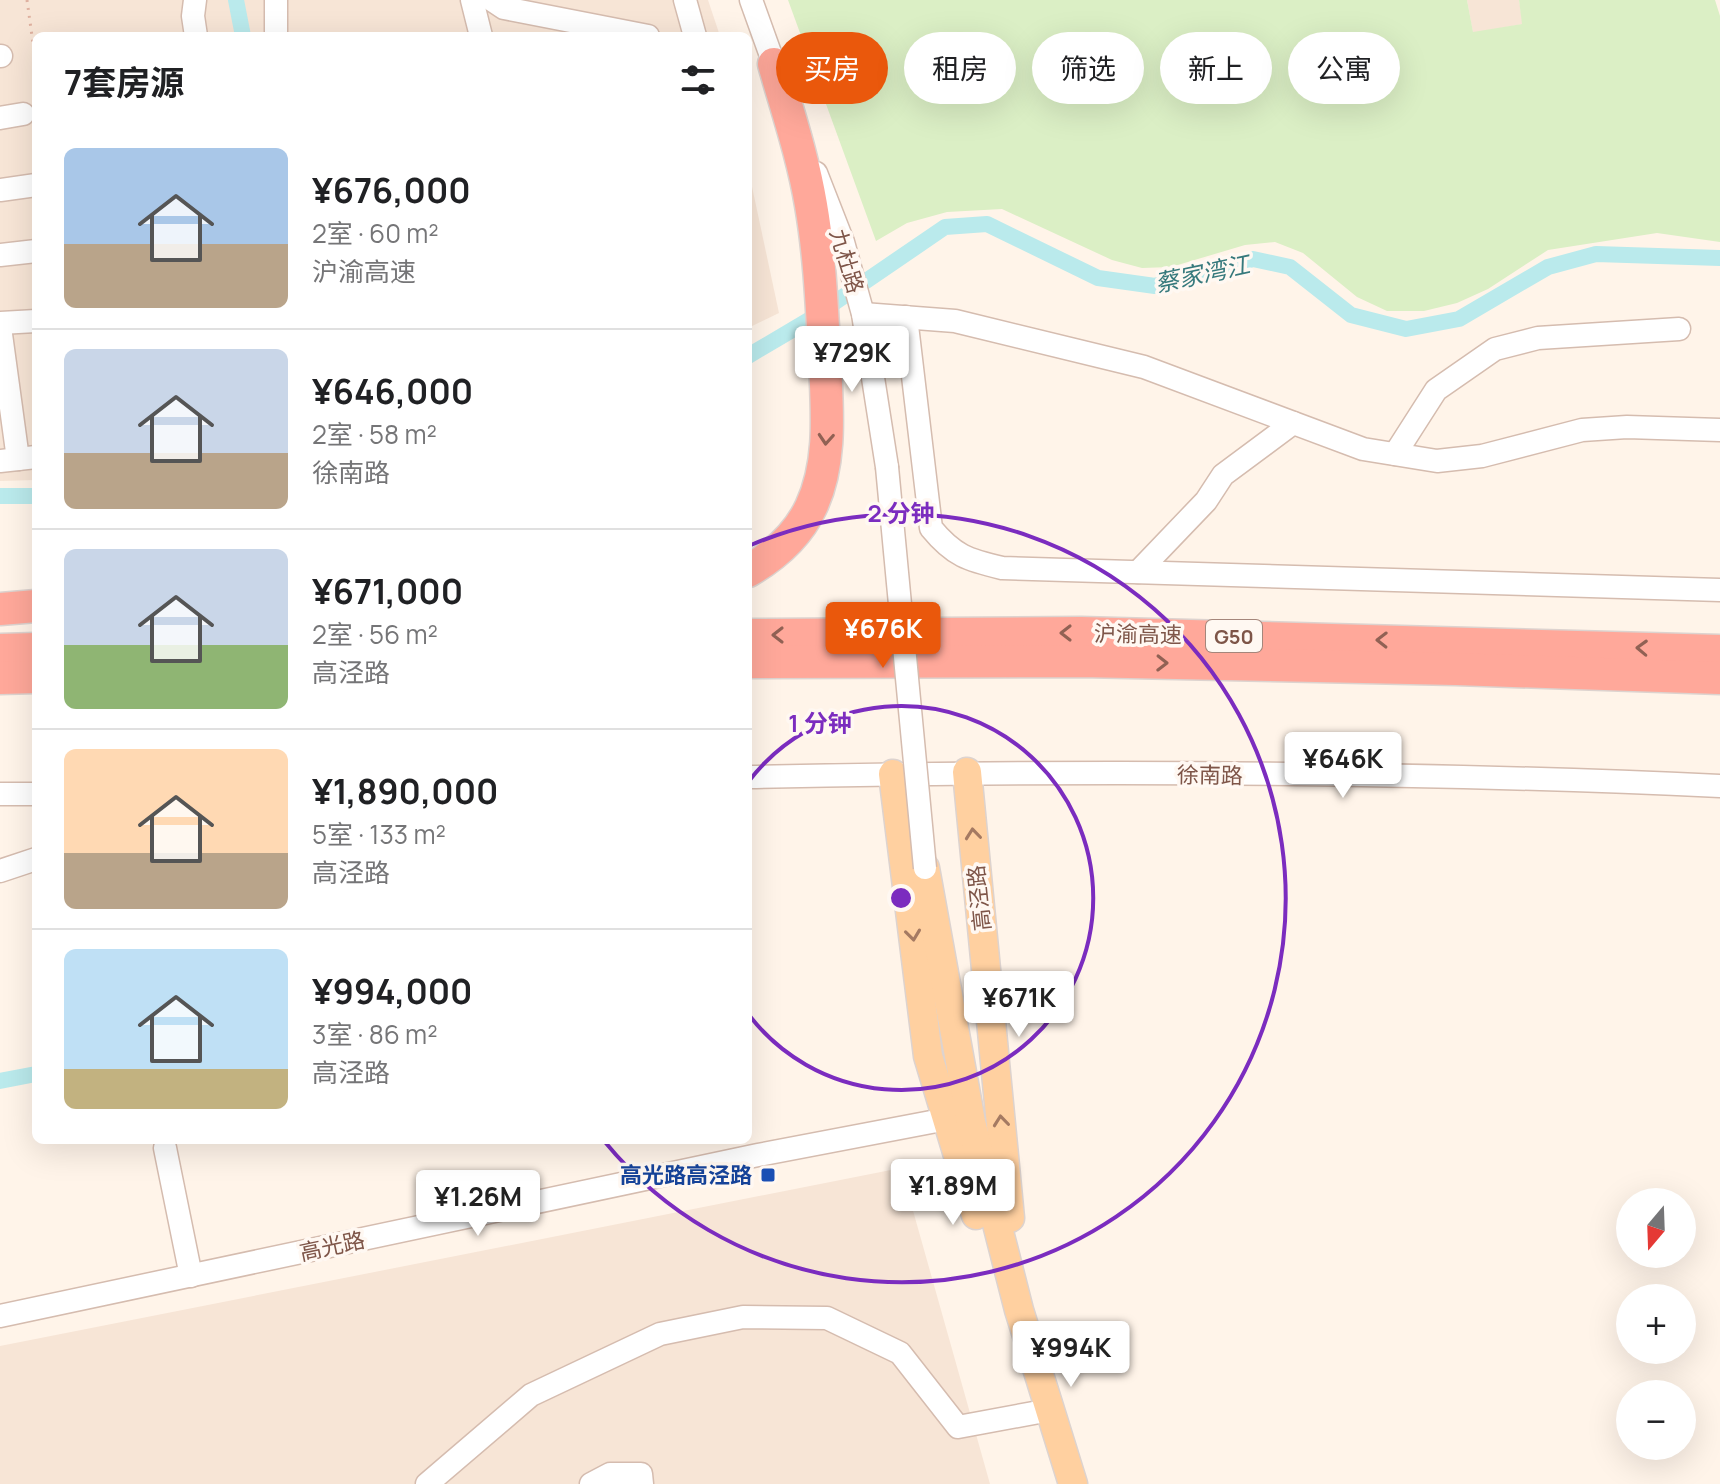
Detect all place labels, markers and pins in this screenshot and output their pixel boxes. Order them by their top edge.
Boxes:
pin: ¥729K [796,326,908,394]
pin: ¥676K [827,602,939,670]
pin: ¥646K [1287,732,1399,800]
centre of rings [887,884,915,912]
pin: ¥671K [963,971,1075,1039]
pin: ¥1.89M [888,1159,1018,1227]
place label: 高光路高泾路 [620,1160,752,1190]
marker: 高光路高泾路 [759,1166,777,1184]
pin: ¥1.26M [413,1170,543,1238]
pin: ¥994K [1015,1321,1127,1389]

